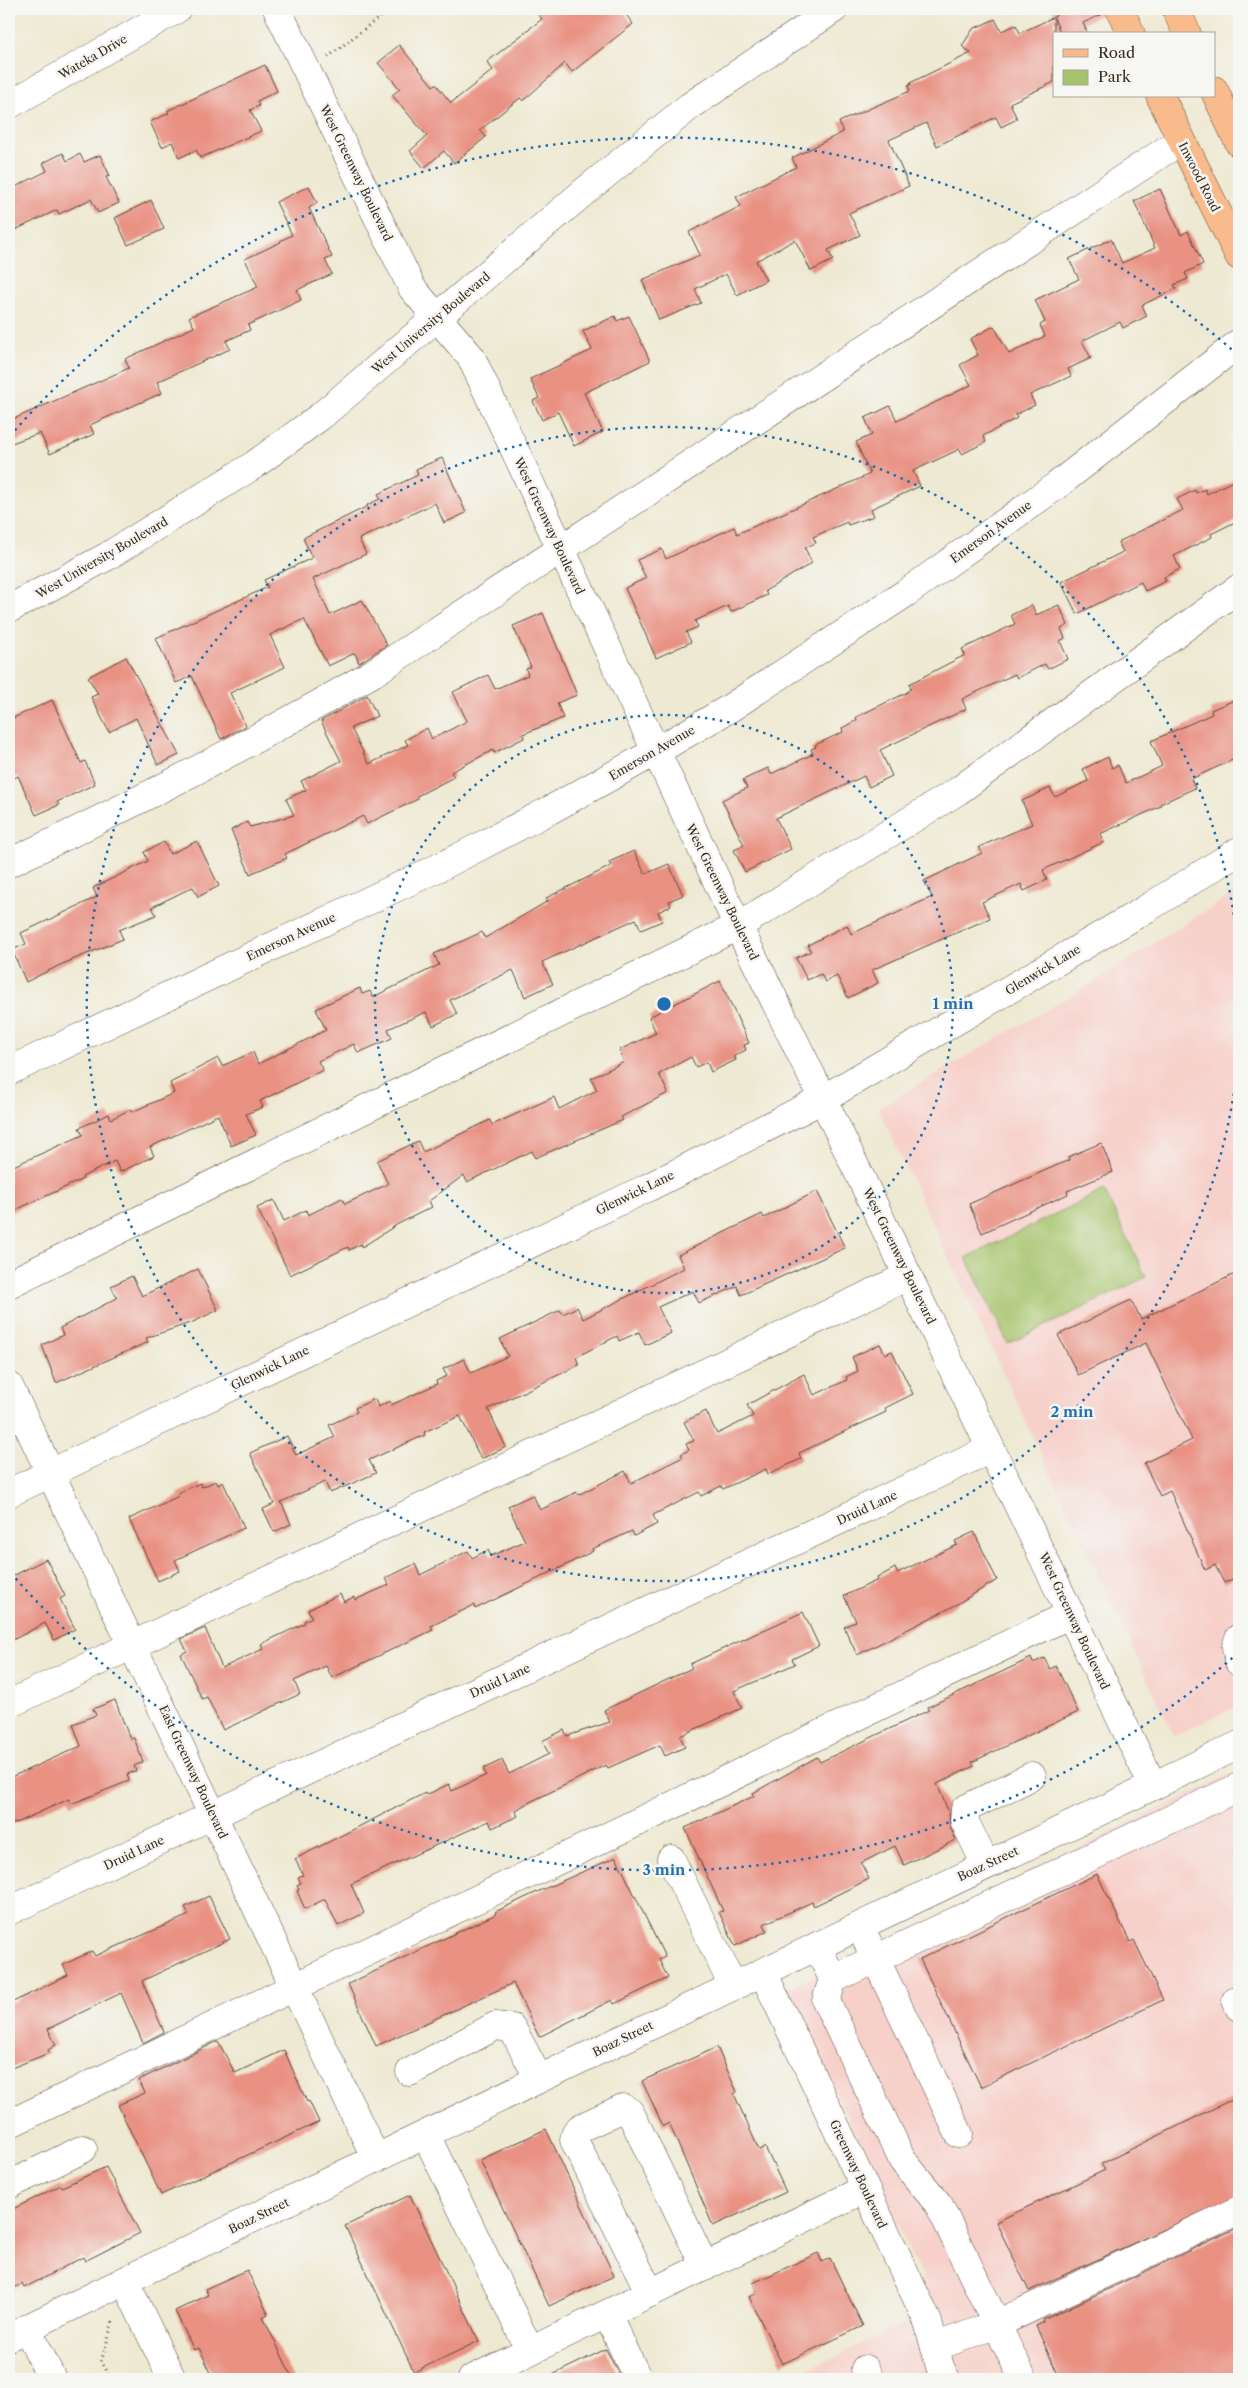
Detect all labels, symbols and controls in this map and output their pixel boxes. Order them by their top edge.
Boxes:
street label: Wateka Drive [55,31,130,83]
legend [1053,32,1216,98]
text: Road [1098,43,1135,62]
text: Park [1098,67,1132,86]
street label: West Greenway Boulevard [316,101,396,244]
street label: Inwood Road [1175,139,1224,215]
street label: West University Boulevard [368,268,493,377]
street label: West Greenway Boulevard [511,454,588,597]
street label: Emerson Avenue [947,497,1034,566]
street label: West University Boulevard [32,513,171,602]
street label: Emerson Avenue [606,722,698,783]
street label: West Greenway Boulevard [682,820,762,963]
street label: Emerson Avenue [244,909,338,964]
street label: Glenwick Lane [1002,941,1083,998]
text: 1 min [932,994,974,1013]
centre of rings [655,995,673,1013]
street label: Glenwick Lane [593,1167,677,1218]
street label: West Greenway Boulevard [859,1184,939,1327]
street label: Glenwick Lane [228,1342,312,1393]
text: 2 min [1050,1402,1094,1421]
street label: Druid Lane [834,1487,900,1528]
street label: West Greenway Boulevard [1036,1549,1113,1692]
street label: Druid Lane [467,1660,533,1701]
street label: East Greenway Boulevard [156,1703,231,1841]
street label: Druid Lane [101,1832,167,1873]
street label: Boaz Street [955,1843,1021,1884]
text: 3 min [643,1860,686,1879]
street label: Boaz Street [590,2017,656,2060]
street label: Greenway Boulevard [827,2117,891,2231]
street label: Boaz Street [226,2194,292,2237]

